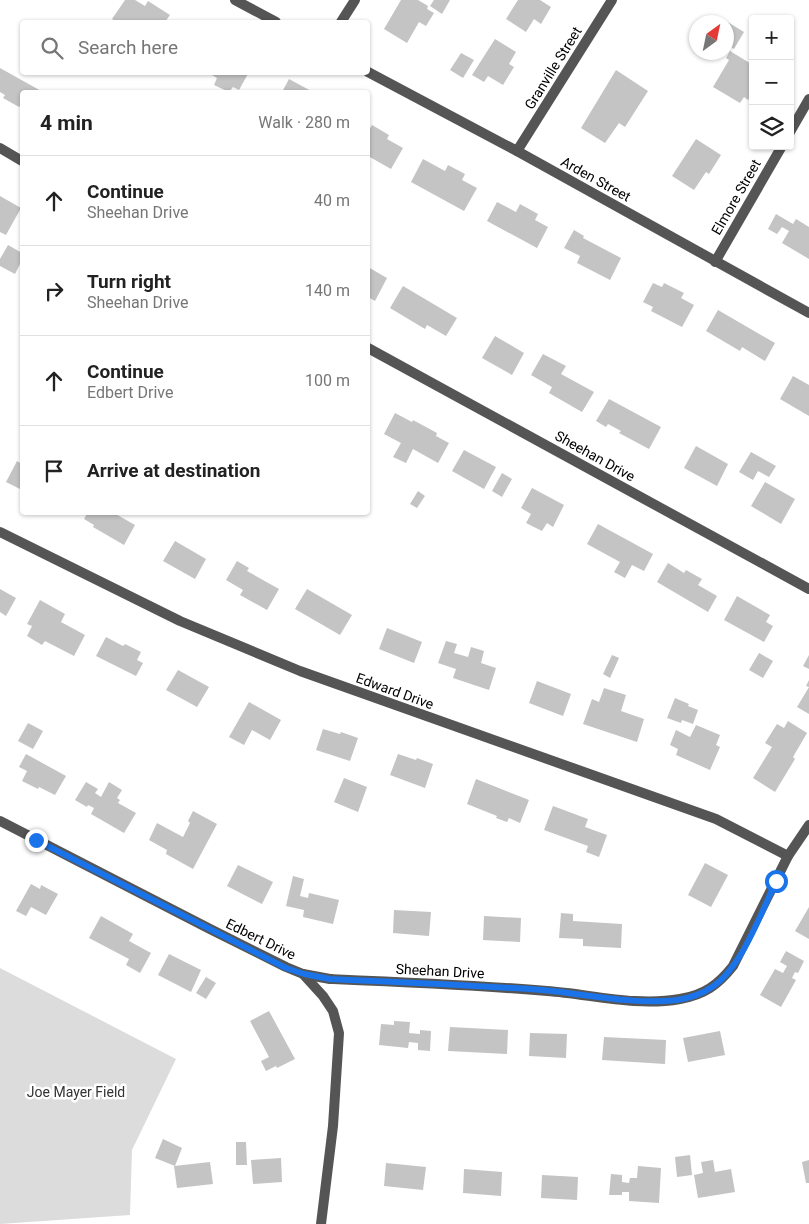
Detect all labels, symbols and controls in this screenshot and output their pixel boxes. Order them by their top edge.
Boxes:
north arrow [689,15,734,60]
map controls [749,15,794,150]
button: + [749,15,794,60]
search box [20,20,370,75]
street label: Granville Street [521,23,585,112]
icon: search [38,34,66,62]
text: Search here [78,36,178,59]
button: − [749,60,794,105]
button: layers [749,105,794,150]
text: 4 min [40,111,93,135]
text: Walk · 280 m [258,113,350,132]
street label: Arden Street [558,153,634,205]
street label: Elmore Street [708,156,764,237]
text: Continue [87,180,164,203]
icon: ahead [40,187,68,215]
text: 40 m [314,191,350,210]
text: Sheehan Drive [87,203,189,222]
text: Turn right [87,270,171,293]
icon: right [40,277,68,305]
text: 140 m [305,281,350,300]
text: Sheehan Drive [87,293,189,312]
text: Continue [87,360,164,383]
icon: ahead [40,367,68,395]
text: 100 m [305,371,350,390]
text: Edbert Drive [87,383,173,402]
street label: Sheehan Drive [552,427,638,485]
icon: arrive [40,457,68,485]
text: Arrive at destination [87,459,260,482]
street label: Edward Drive [354,670,436,712]
route end [25,829,48,852]
route start [765,870,788,893]
street label: Edbert Drive [224,915,298,963]
street label: Sheehan Drive [395,961,485,981]
park label: Joe Mayer Field [27,1084,125,1100]

